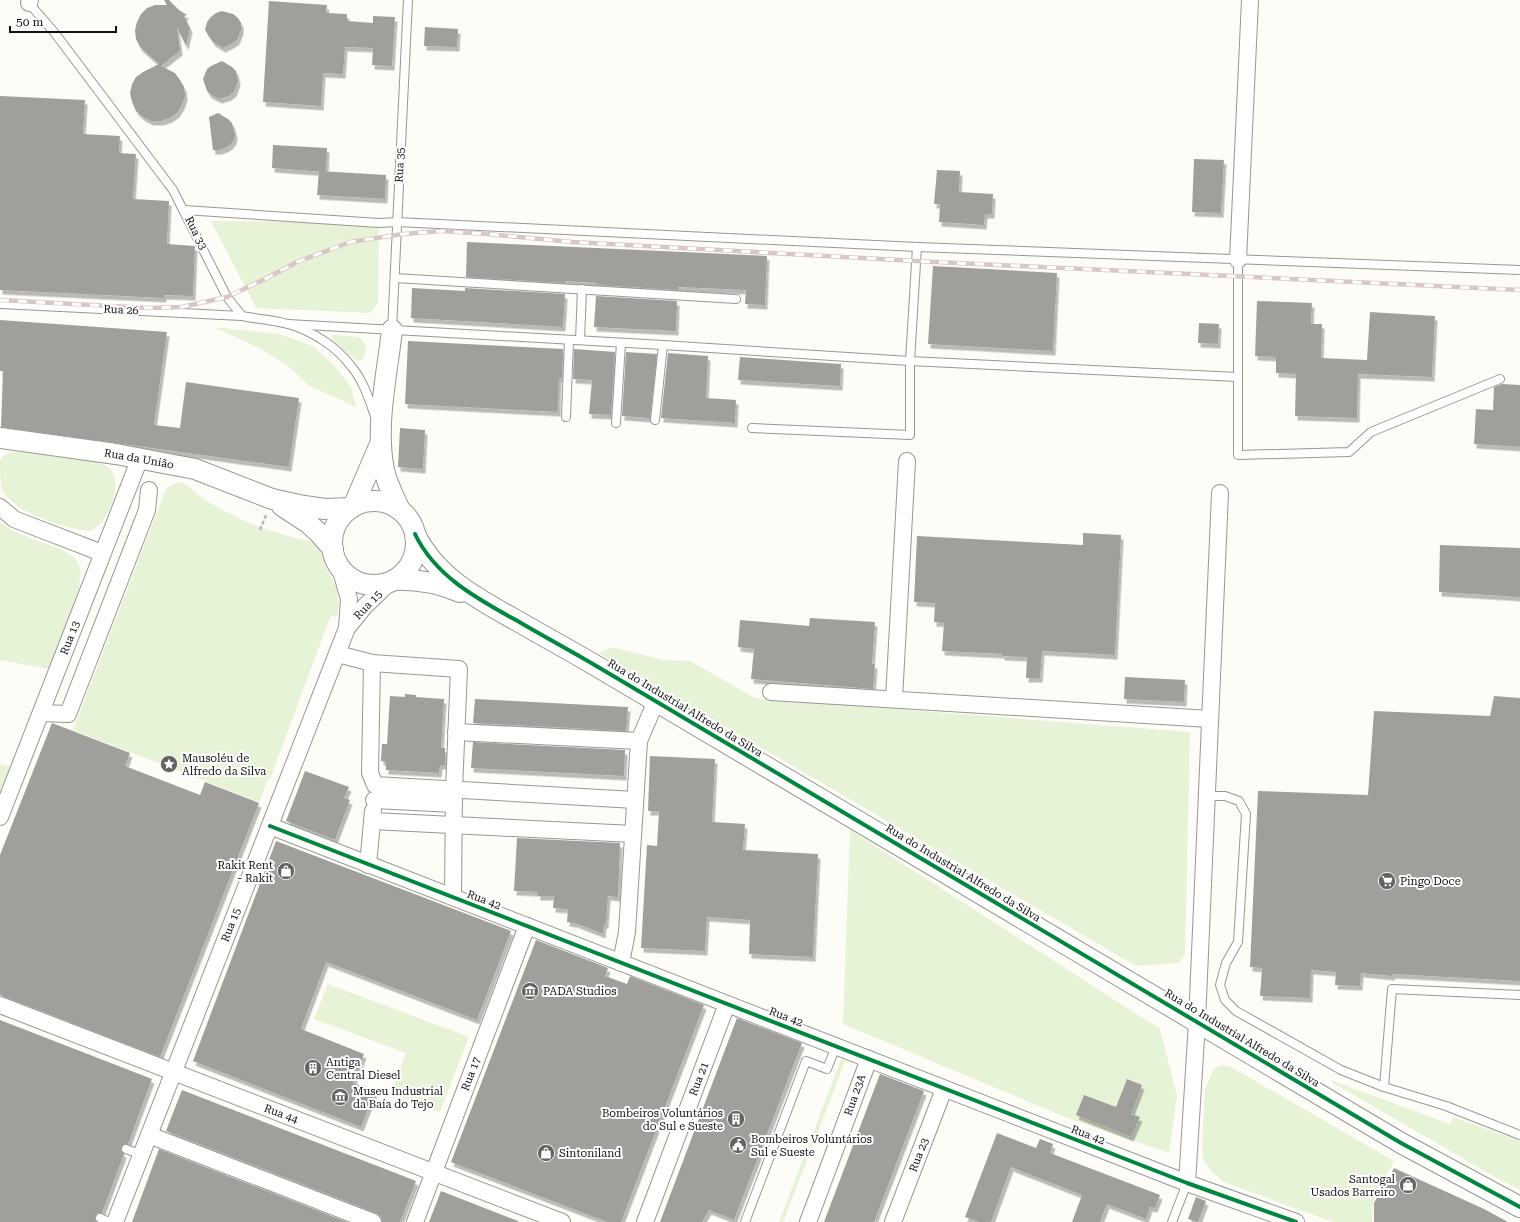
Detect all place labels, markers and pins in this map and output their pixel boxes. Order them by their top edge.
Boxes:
place label: Mausoléu de Alfredo da Silva [182,752,266,778]
place icon: Mausoléu de Alfredo da Silva [159,754,179,774]
place label: Rakit Rent - Rakit [217,859,273,885]
shop icon: Rakit Rent - Rakit [276,861,296,881]
supermarket icon: Pingo Doce [1377,871,1397,891]
place label: Pingo Doce [1400,875,1461,888]
museum icon: PADA Studios [520,981,540,1001]
place label: PADA Studios [543,985,616,998]
place label: Antiga Central Diesel [326,1056,401,1082]
building icon: Antiga Central Diesel [303,1058,323,1078]
place label: Museu Industrial da Baía do Tejo [353,1085,444,1111]
museum icon: Museu Industrial da Baía do Tejo [330,1087,350,1107]
place label: Bombeiros Voluntários do Sul e Sueste [602,1107,723,1133]
building icon: Bombeiros Voluntários do Sul e Sueste [726,1109,746,1129]
place label: Bombeiros Voluntários Sul e Sueste [751,1133,872,1159]
public building icon: Bombeiros Voluntários Sul e Sueste [728,1135,748,1155]
shop icon: Sintoniland [536,1143,556,1163]
place label: Sintoniland [559,1147,621,1160]
place label: Santogal Usados Barreiro [1311,1173,1396,1199]
shop icon: Santogal Usados Barreiro [1398,1175,1418,1195]

